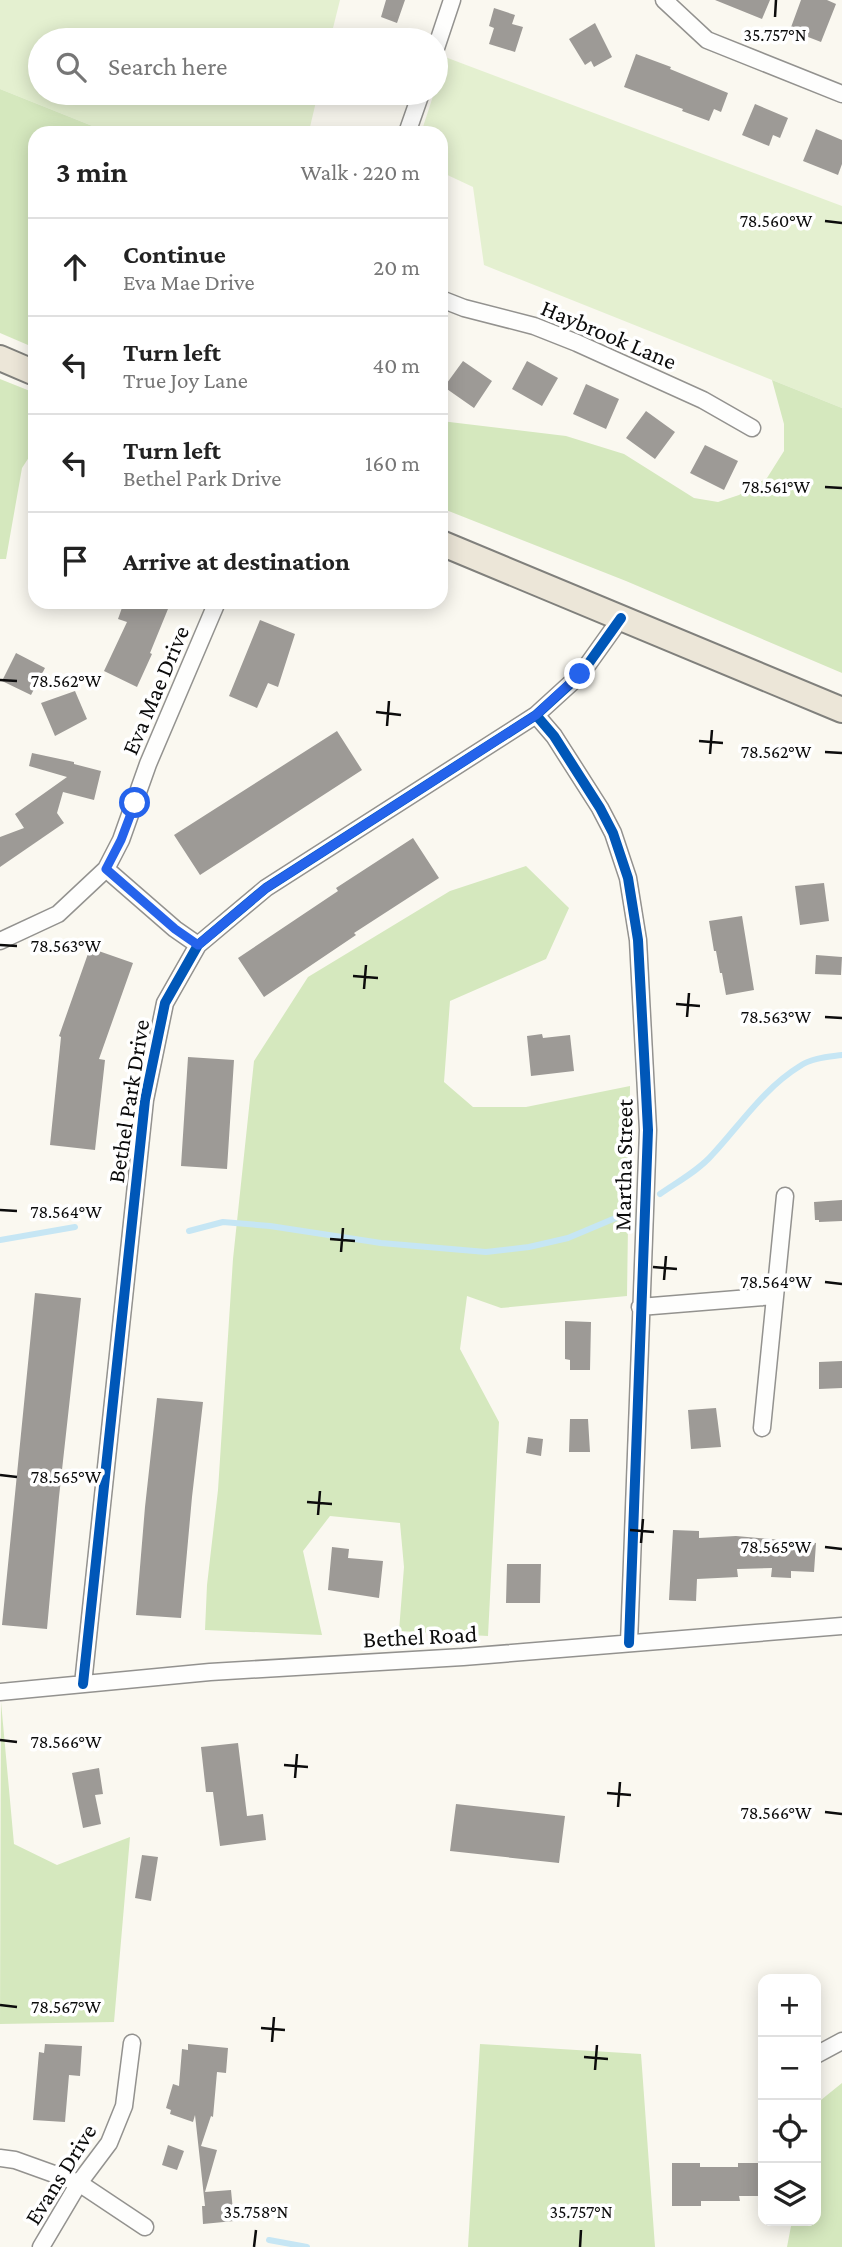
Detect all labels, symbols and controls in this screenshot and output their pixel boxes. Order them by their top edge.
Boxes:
text: 35.757°N [743,25,807,45]
search box [28,28,448,105]
icon: search [52,48,90,86]
text: Search here [108,52,227,81]
text: 3 min [56,155,128,188]
text: Walk · 220 m [300,159,420,185]
text: 78.560°W [740,211,813,231]
text: Continue [123,240,226,269]
icon: ahead [56,248,94,286]
text: 20 m [373,254,420,280]
text: Eva Mae Drive [123,269,255,295]
street label: Haybrook Lane [537,293,681,375]
text: Turn left [123,338,221,367]
icon: left [56,346,94,384]
text: 40 m [372,352,420,378]
text: True Joy Lane [123,367,248,393]
text: Turn left [123,436,221,465]
icon: left [56,444,94,482]
text: 160 m [365,450,420,476]
text: Bethel Park Drive [123,465,281,491]
text: 78.561°W [742,477,810,497]
icon: arrive [56,542,94,580]
text: Arrive at destination [123,547,350,576]
street label: Eva Mae Drive [116,622,194,758]
route end [564,658,595,689]
text: 78.562°W [31,671,102,691]
text: 78.562°W [741,742,812,762]
route start [119,787,150,818]
text: 78.563°W [31,936,102,956]
text: 78.563°W [741,1007,812,1027]
street label: Bethel Park Drive [102,1017,154,1185]
street label: Martha Street [608,1098,638,1231]
text: 78.564°W [30,1202,102,1222]
text: 78.564°W [740,1272,812,1292]
text: 78.565°W [31,1467,102,1487]
text: 78.565°W [741,1537,812,1557]
street label: Bethel Road [362,1620,478,1652]
text: 78.566°W [31,1732,102,1752]
text: 78.566°W [741,1803,812,1823]
map controls [758,1974,821,2226]
button: + [758,1974,821,2037]
text: 78.567°W [31,1997,102,2017]
button: − [758,2037,821,2100]
button: locate [758,2100,821,2163]
street label: Evans Drive [18,2119,102,2229]
button: layers [758,2163,821,2226]
text: 35.758°N [224,2202,289,2222]
text: 35.757°N [549,2202,613,2222]

